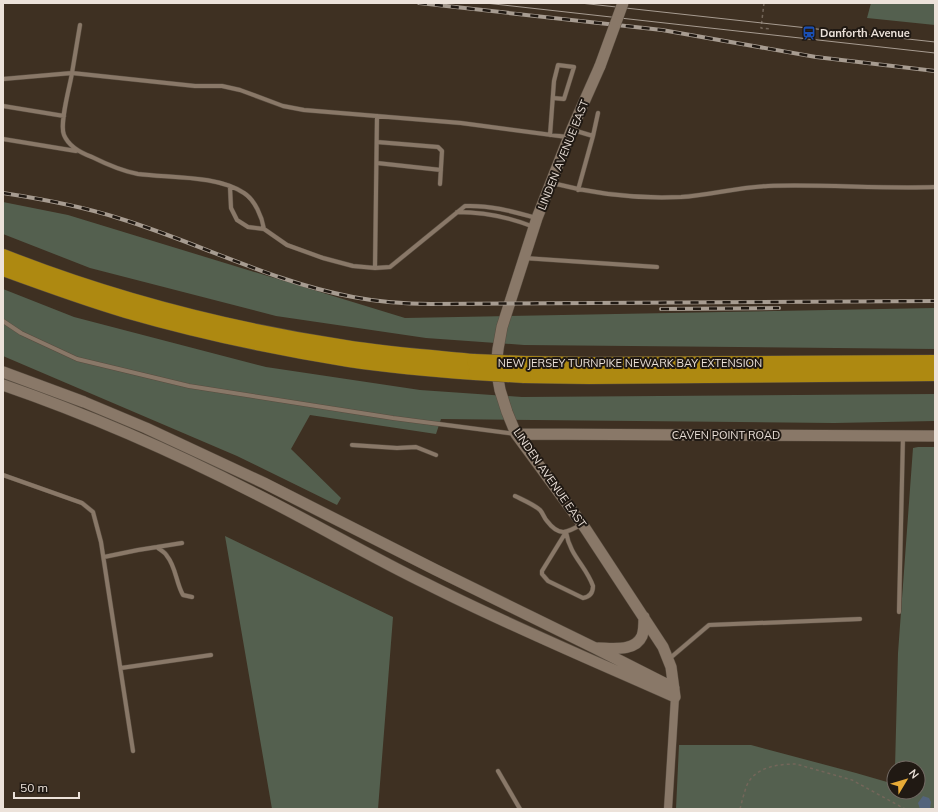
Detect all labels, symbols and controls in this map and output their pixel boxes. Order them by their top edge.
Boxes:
station icon: Danforth Avenue [801,25,817,41]
place label: Danforth Avenue [820,26,910,40]
street label: LINDEN AVENUE EAST [534,97,592,212]
street label: NEW JERSEY TURNPIKE NEWARK BAY EXTENSION [498,356,762,370]
street label: LINDEN AVENUE EAST [511,426,590,531]
street label: CAVEN POINT ROAD [672,428,780,442]
north arrow [886,760,926,800]
text: N [906,766,922,781]
scale bar [14,774,79,800]
text: 50 m [20,780,48,795]

